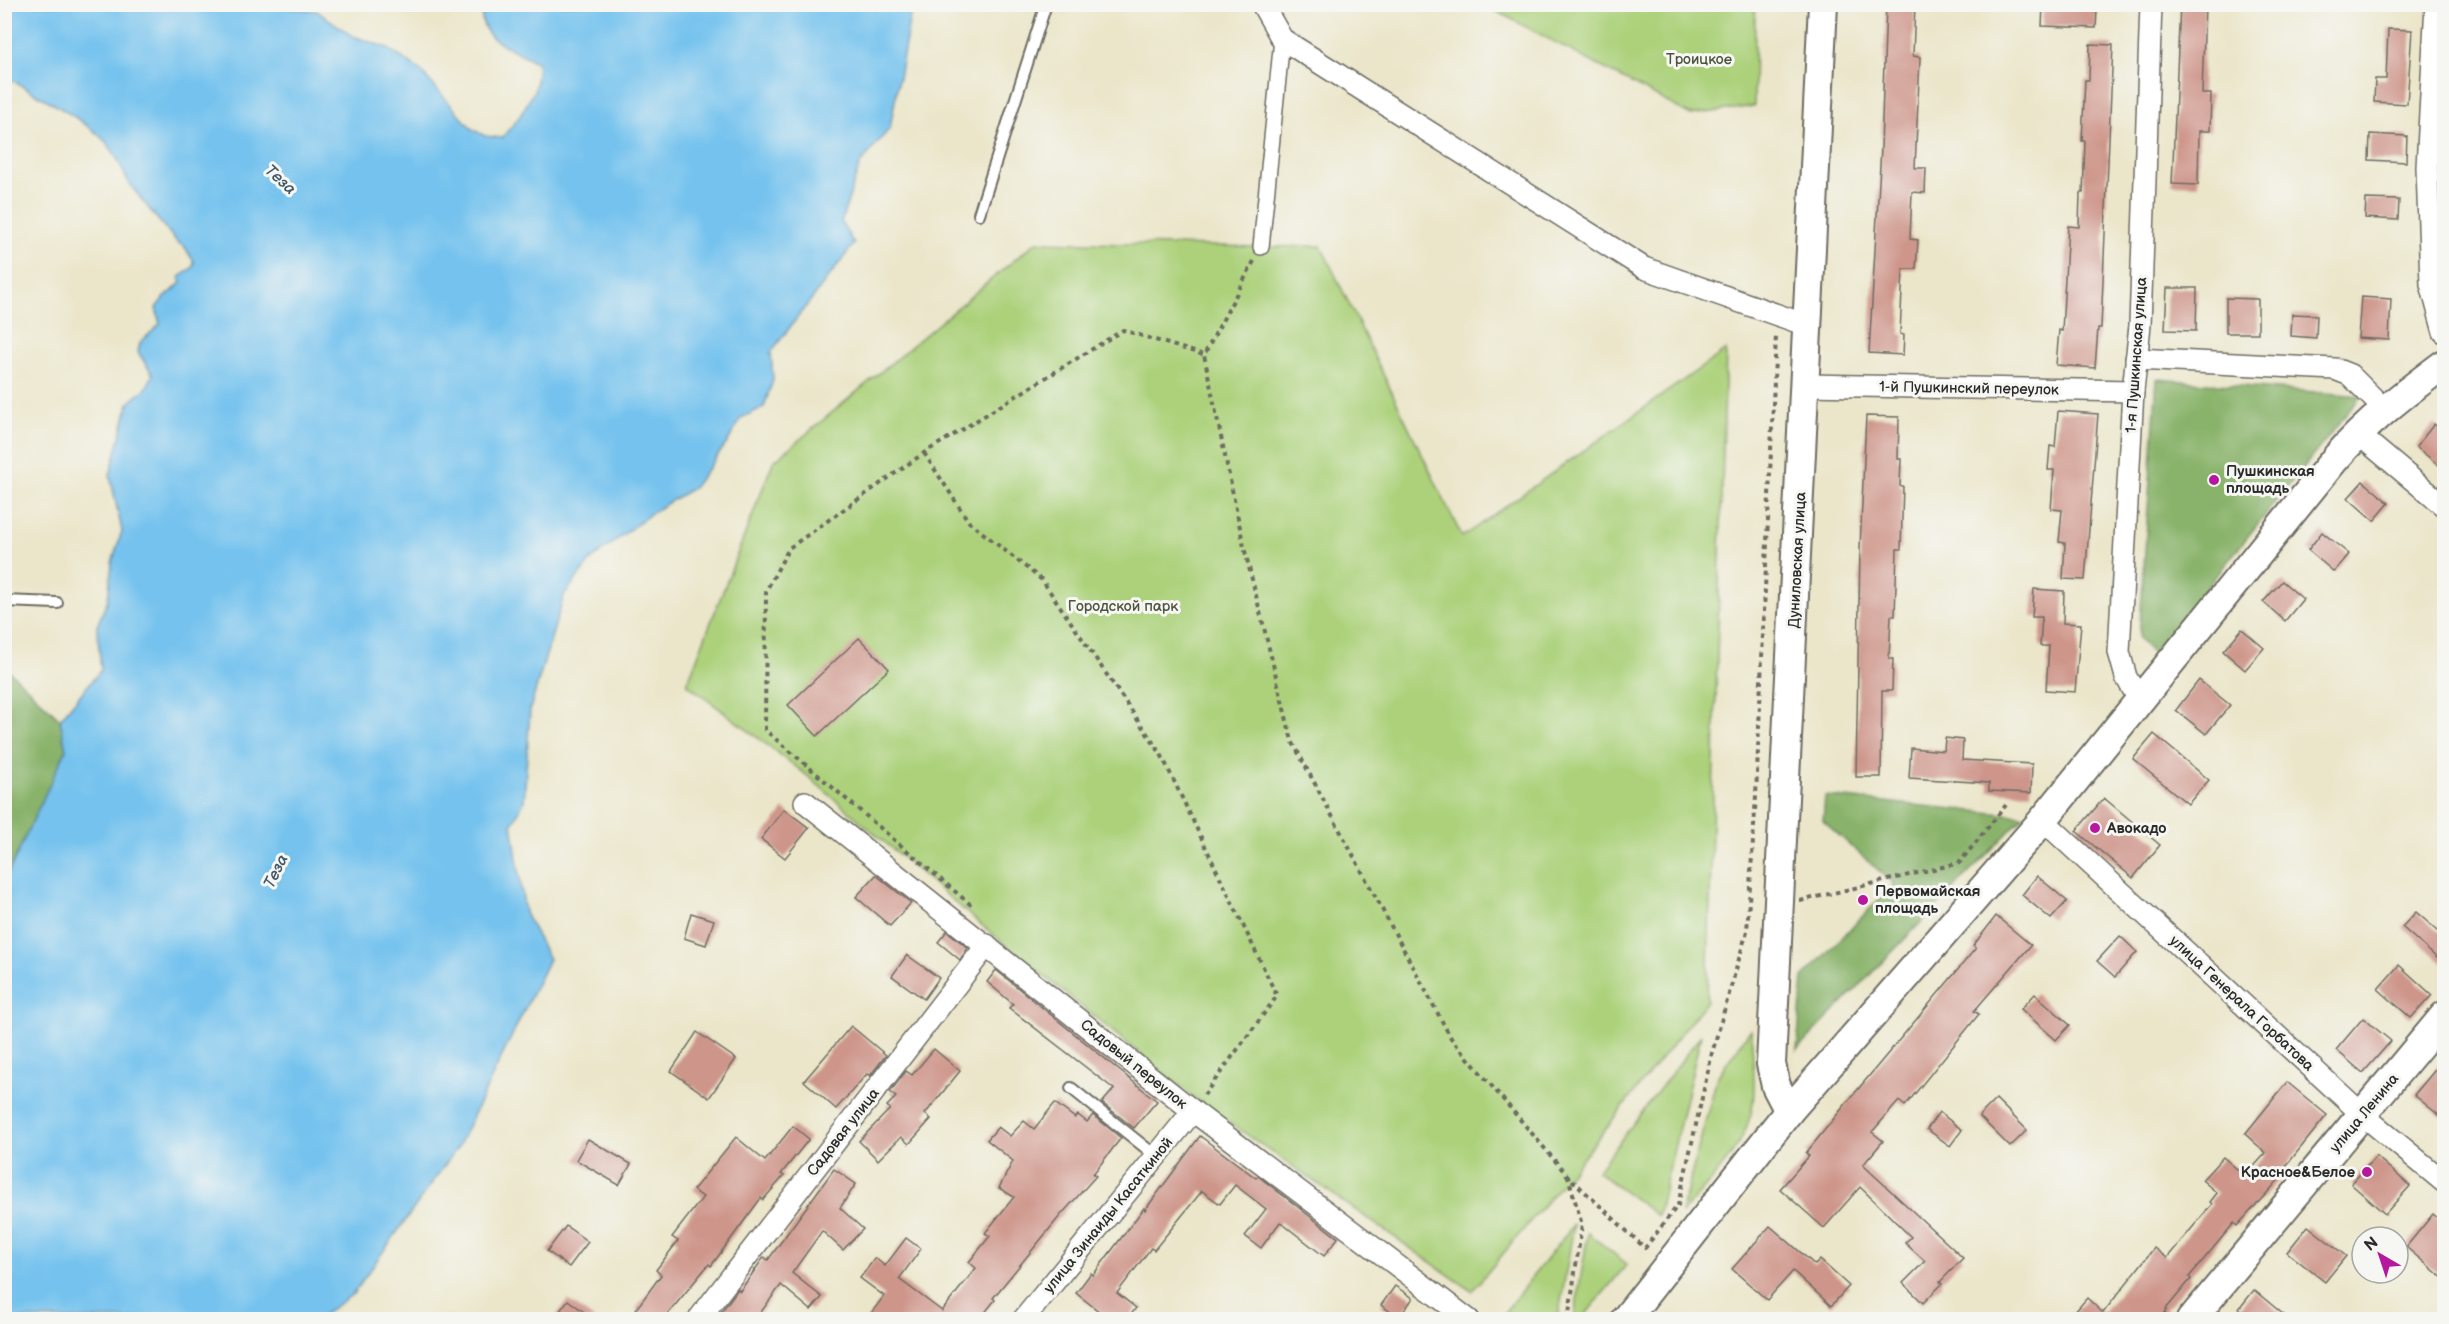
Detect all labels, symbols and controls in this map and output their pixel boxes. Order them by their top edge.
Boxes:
park label: Троицкое [1666,50,1732,69]
water label: Теза [260,161,300,199]
street label: 1-я Пушкинская улица [2122,276,2151,434]
street label: 1-й Пушкинский переулок [1879,377,2059,400]
place label: Пушкинская площадь [2226,462,2315,498]
marker: Пушкинская площадь [2207,473,2221,487]
street label: Дуниловская улица [1784,491,1811,629]
park label: Городской парк [1068,597,1178,616]
place label: Авокадо [2106,819,2166,838]
marker: Авокадо [2088,821,2102,835]
water label: Теза [260,852,293,892]
place label: Первомайская площадь [1875,882,1980,918]
marker: Первомайская площадь [1856,893,1870,907]
street label: улица Генерала Горбатова [2165,931,2318,1075]
street label: Садовый переулок [1076,1015,1191,1113]
street label: улица Ленина [2326,1070,2403,1157]
street label: Садовая улица [803,1084,884,1180]
street label: улица Зинаиды Касаткиной [1040,1133,1177,1297]
place label: Красное&Белое [2241,1163,2355,1182]
marker: Красное&Белое [2360,1165,2374,1179]
north arrow [2350,1225,2410,1285]
text: N [2361,1233,2382,1256]

